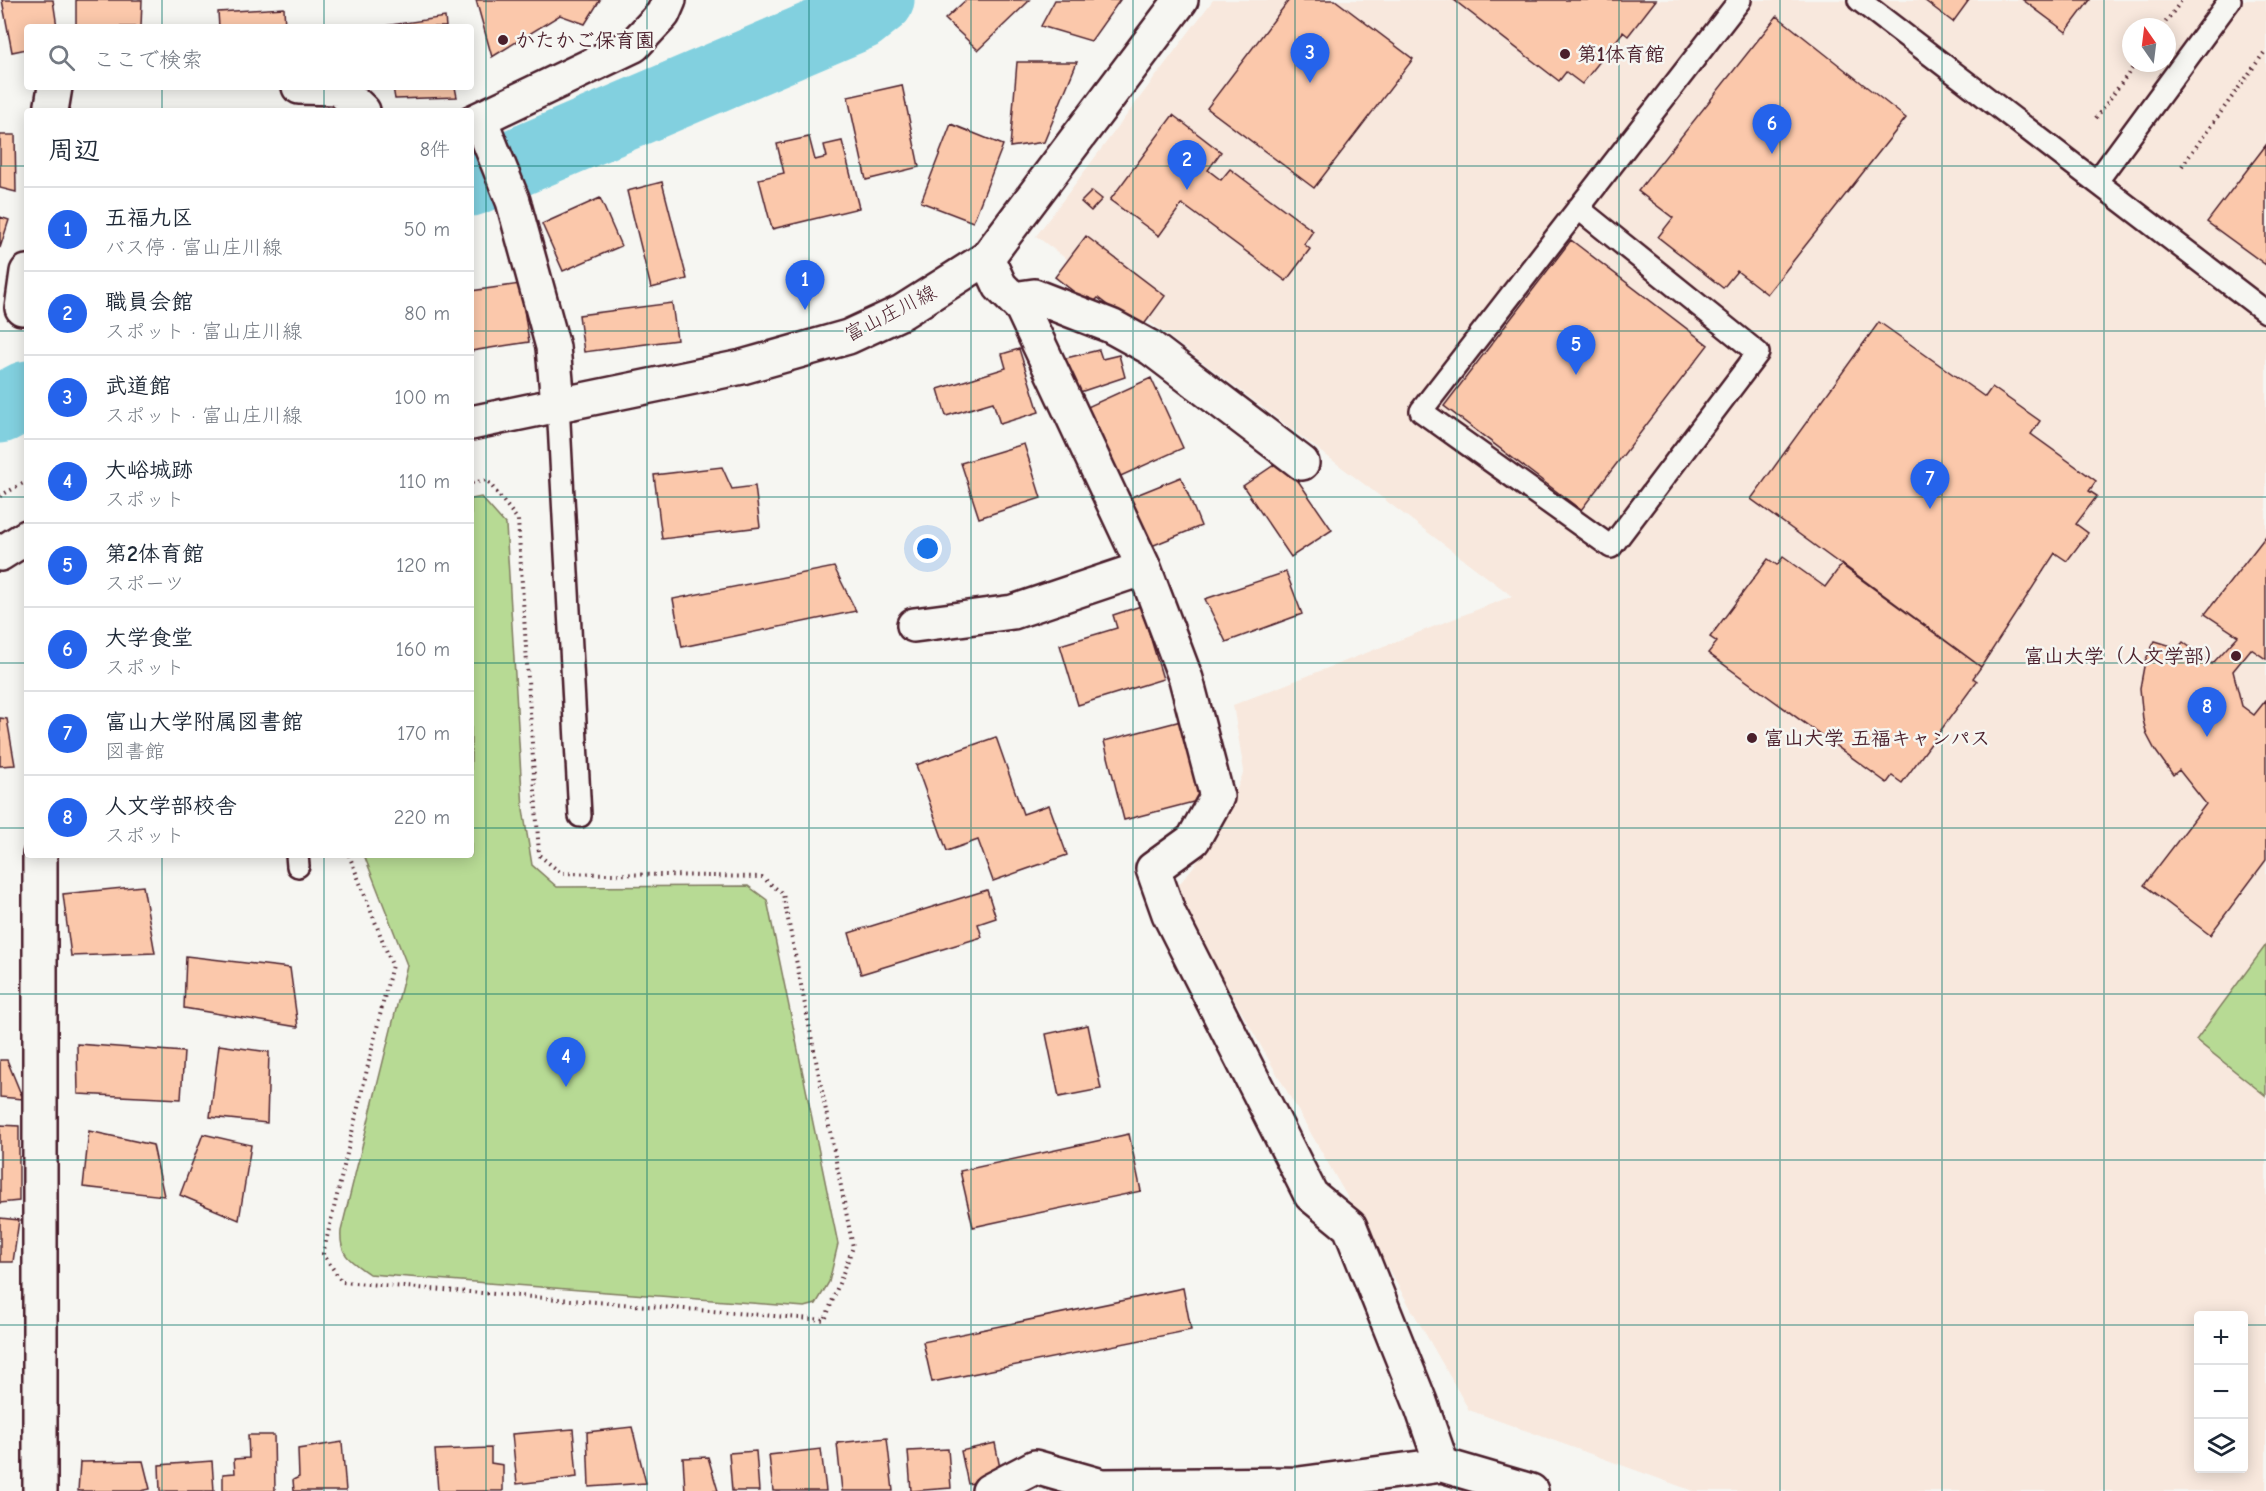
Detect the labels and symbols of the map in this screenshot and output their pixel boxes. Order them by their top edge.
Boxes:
north arrow [2122,18,2176,72]
place label: かたかご保育園 [515,29,655,52]
marker: かたかご保育園 [496,33,510,47]
pin: 3 [1290,34,1330,83]
place label: 第1体育館 [1577,43,1665,66]
marker: 第1体育館 [1558,47,1572,61]
pin: 6 [1752,104,1792,154]
pin: 2 [1168,140,1206,190]
pin: 1 [786,260,824,310]
street label: 富山庄川線 [840,280,940,346]
pin: 5 [1556,326,1596,375]
pin: 7 [1910,460,1950,509]
your location [913,534,942,563]
place label: 富山大学（人文学部） [2024,645,2224,668]
marker: 富山大学（人文学部） [2229,649,2243,663]
pin: 8 [2188,688,2226,737]
place label: 富山大学 五福キャンパス [1764,727,1990,750]
marker: 富山大学 五福キャンパス [1745,731,1759,745]
pin: 4 [546,1038,586,1087]

